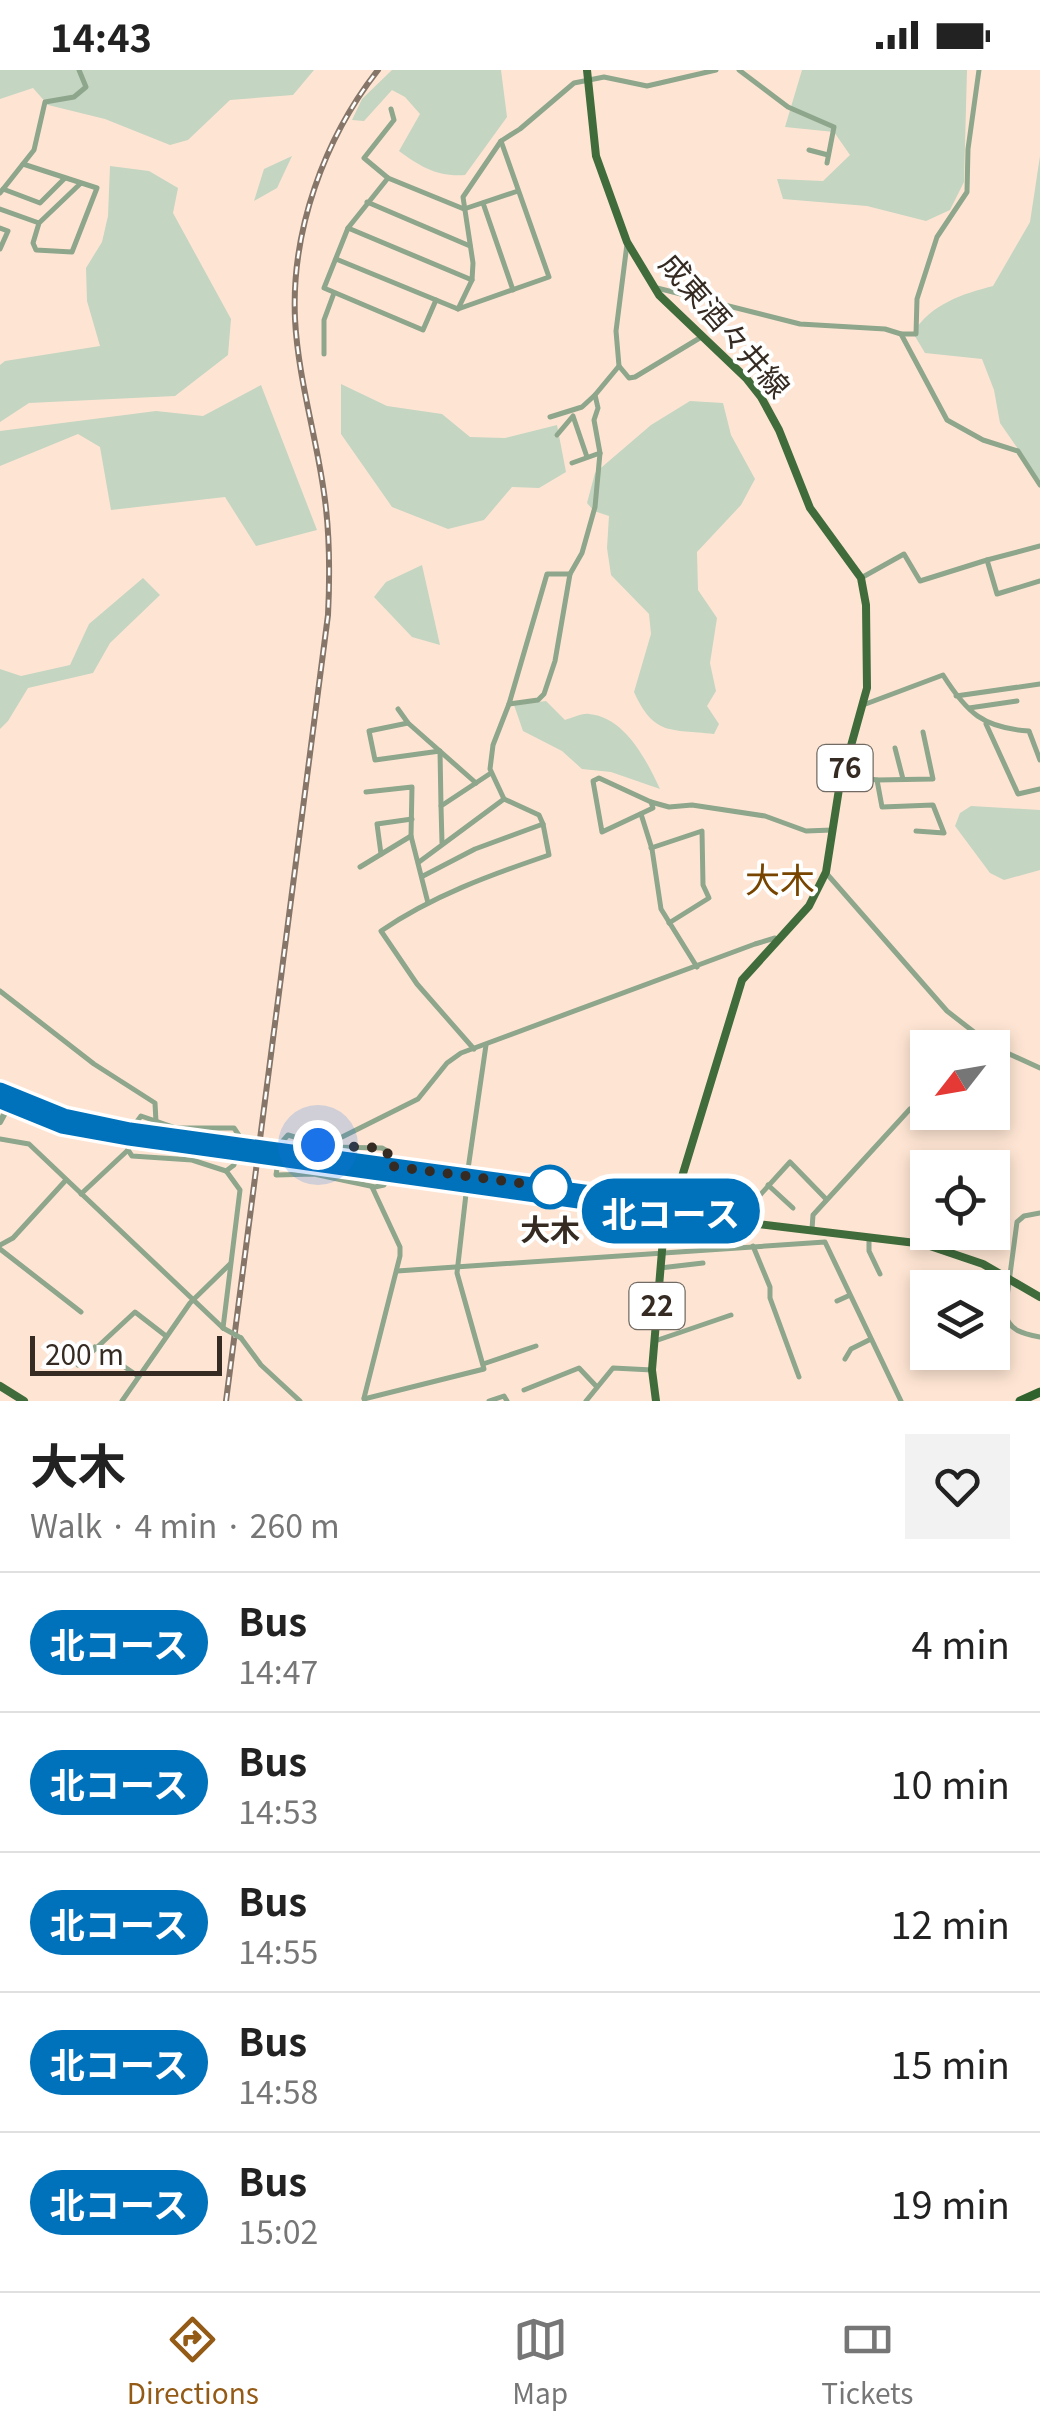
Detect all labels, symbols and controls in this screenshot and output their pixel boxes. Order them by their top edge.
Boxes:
text: 14:43 [50,8,152,63]
street label: 成東酒々井線 [651,242,802,406]
road number: 76 [818,745,872,791]
district label: 大木 [745,852,815,903]
north arrow [910,1030,1010,1130]
map controls [910,1030,1010,1370]
your location [293,1120,343,1170]
button: locate [910,1150,1010,1250]
marker: 大木 [529,1166,571,1208]
line badge: 北コース [601,1178,741,1244]
text: 北コース [602,1186,740,1237]
place label: 大木 [520,1206,580,1250]
button: layers [910,1270,1010,1370]
road number: 22 [630,1283,684,1329]
scale bar [30,1331,222,1376]
text: 200 m [45,1333,124,1373]
text: 大木 [30,1428,126,1498]
button: heart [905,1434,1010,1539]
text: Walk · 4 min · 260 m [30,1501,340,1547]
text: Bus [238,1592,307,1647]
text: 4 min [912,1615,1010,1670]
text: 北コース [50,1617,188,1668]
text: 14:47 [238,1647,318,1693]
text: Bus [238,1732,307,1787]
text: 10 min [890,1755,1010,1810]
text: 北コース [50,1757,188,1808]
text: 14:53 [238,1787,318,1833]
text: Bus [238,1872,307,1927]
text: 12 min [890,1895,1010,1950]
text: 北コース [50,1897,188,1948]
text: 14:55 [238,1927,318,1973]
text: Bus [238,2012,307,2067]
text: 15 min [890,2035,1010,2090]
text: 北コース [50,2037,188,2088]
text: 14:58 [238,2067,318,2113]
text: Bus [238,2152,307,2207]
text: 19 min [890,2175,1010,2230]
text: 北コース [50,2177,188,2228]
text: 15:02 [238,2207,318,2253]
tab: Directions [127,2312,259,2412]
tab: Map [512,2312,568,2412]
tab: Tickets [821,2312,913,2412]

